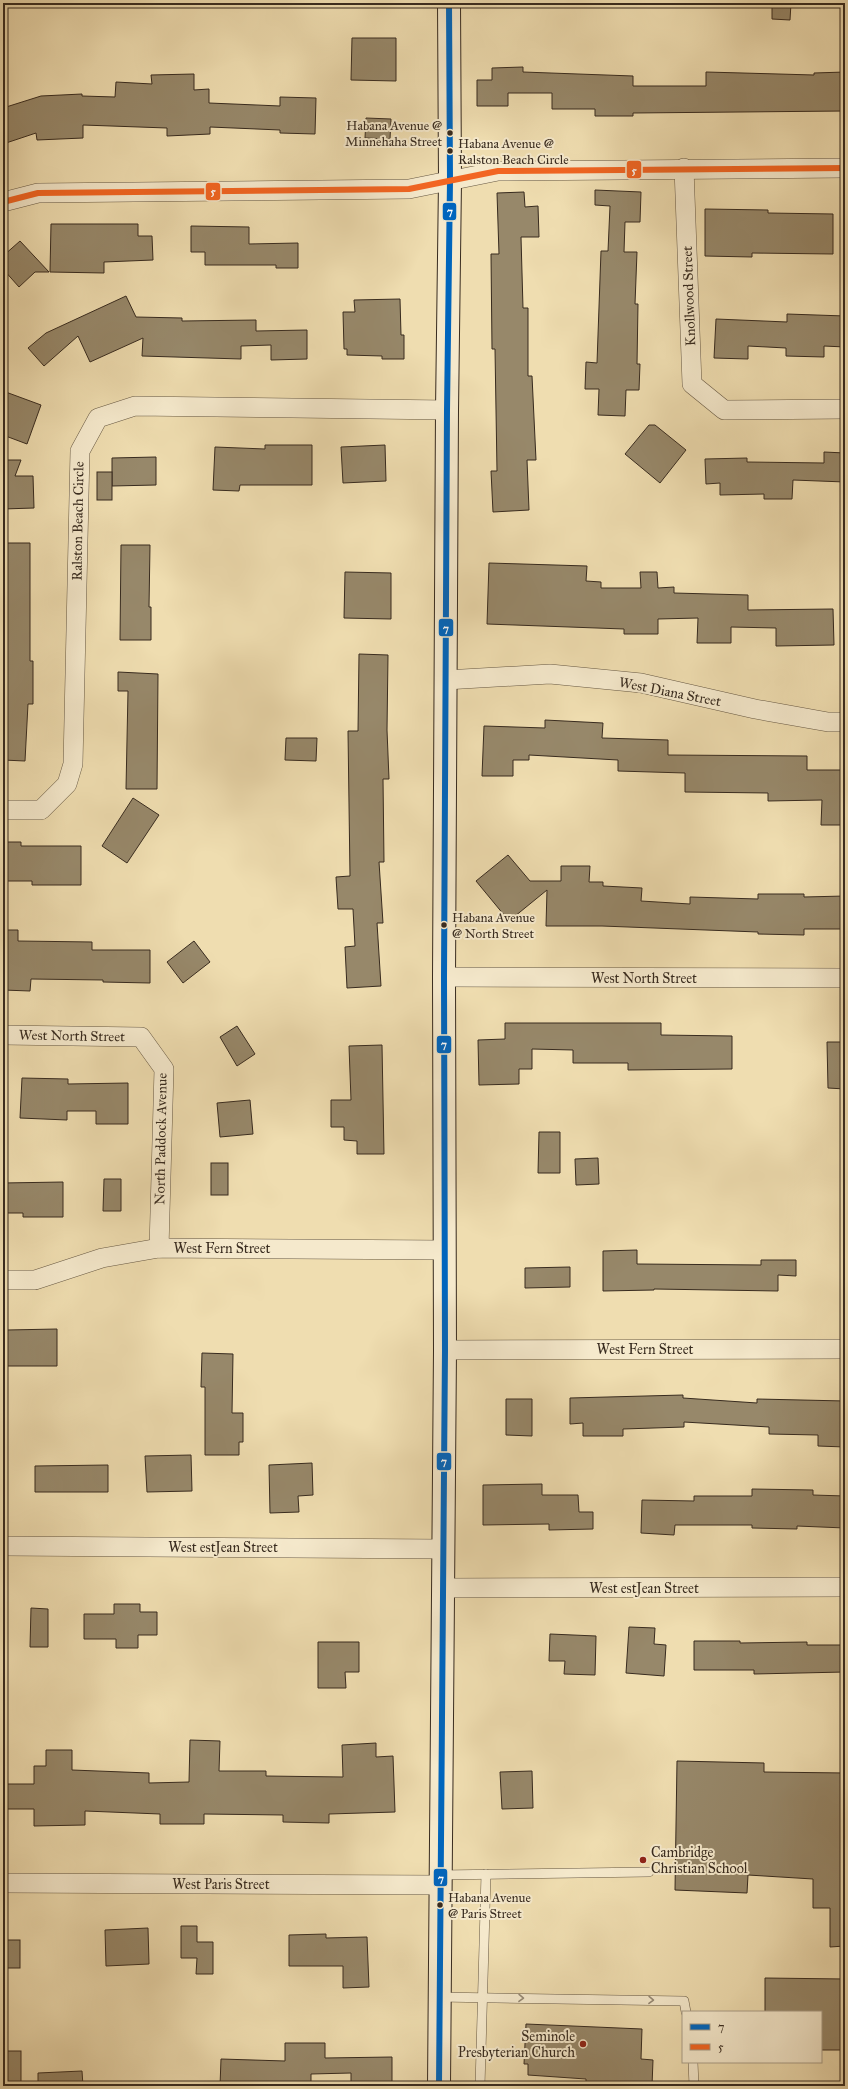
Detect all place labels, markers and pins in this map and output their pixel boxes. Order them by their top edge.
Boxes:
place label: Habana Avenue @ Minnehaha Street [345,118,442,150]
marker: Habana Avenue @ Minnehaha Street [445,128,455,138]
place label: Habana Avenue @ Ralston Beach Circle [458,136,569,168]
marker: Habana Avenue @ Ralston Beach Circle [445,146,455,156]
place label: Habana Avenue @ North Street [452,910,535,942]
marker: Habana Avenue @ North Street [439,920,449,930]
place label: Cambridge Christian School [651,1844,748,1877]
marker: Cambridge Christian School [638,1855,648,1865]
place label: Habana Avenue @ Paris Street [448,1890,531,1922]
marker: Habana Avenue @ Paris Street [435,1900,445,1910]
place label: Seminole Presbyterian Church [458,2028,575,2061]
marker: Seminole Presbyterian Church [578,2039,588,2049]

